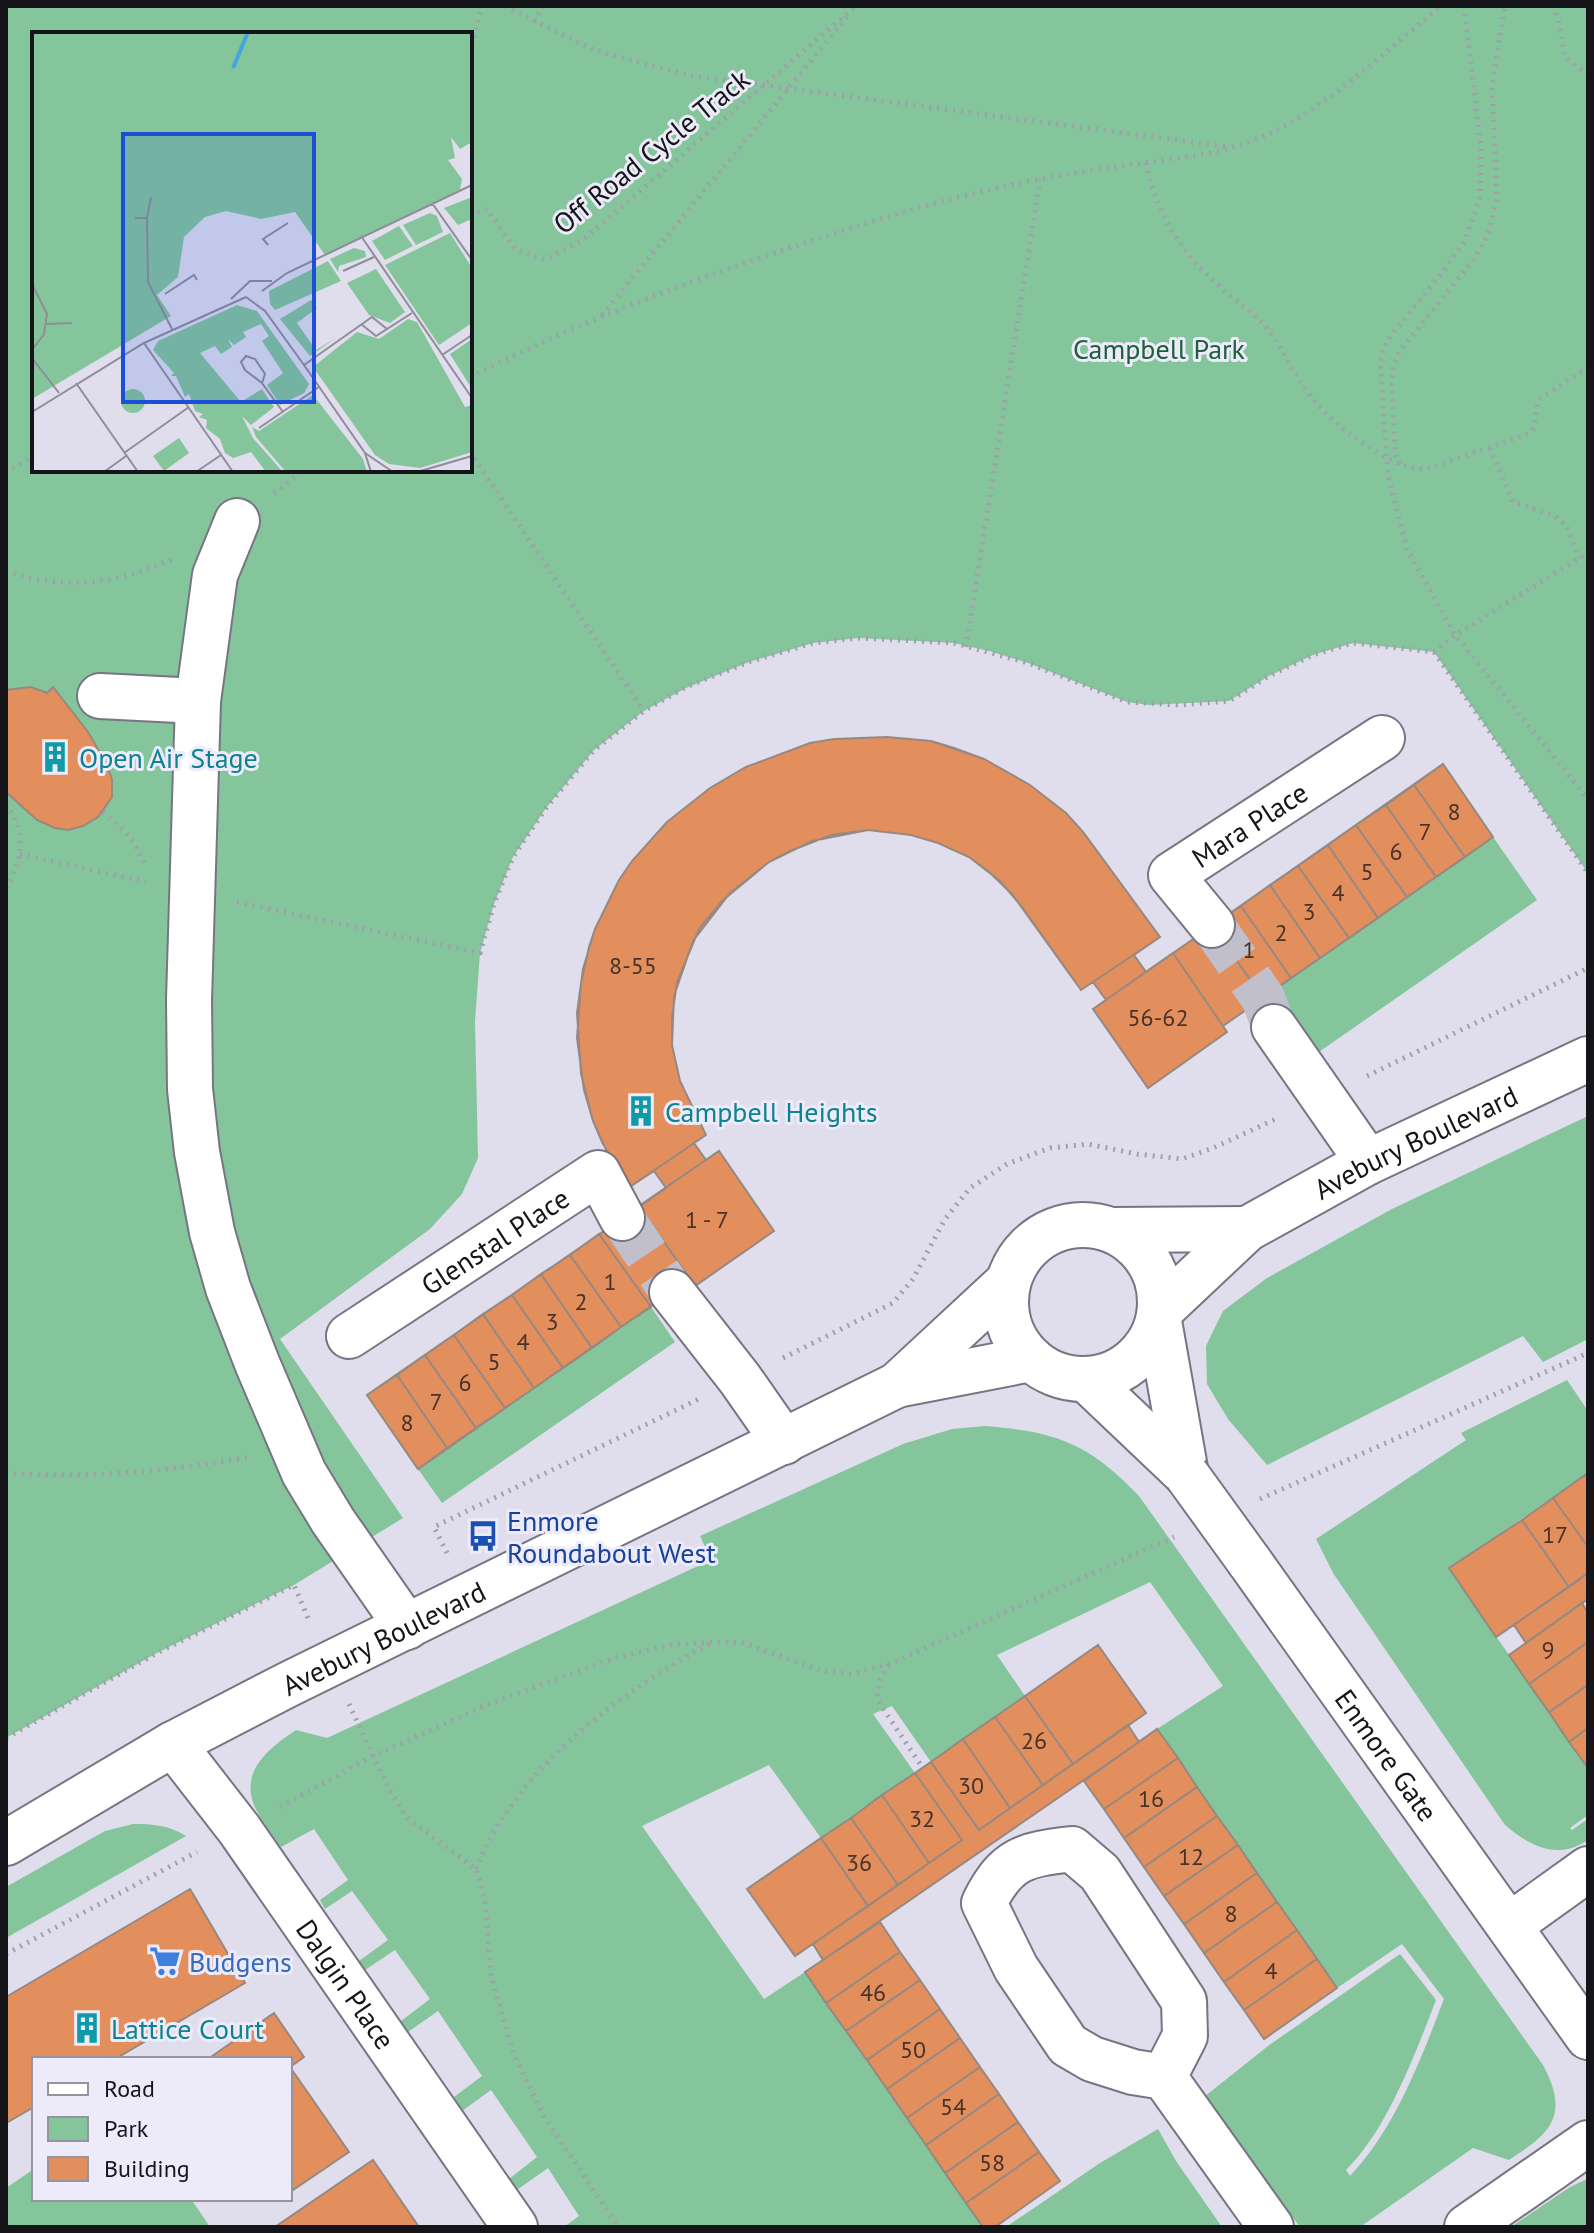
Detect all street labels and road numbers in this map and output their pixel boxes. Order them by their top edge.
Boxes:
street label: Off Road Cycle Track [545,60,757,242]
street label: Mara Place [1184,773,1314,875]
street label: Avebury Boulevard [1307,1076,1523,1207]
street label: Glenstal Place [413,1179,576,1303]
street label: Avebury Boulevard [276,1572,491,1703]
street label: Enmore Gate [1327,1681,1447,1828]
street label: Dalgin Place [288,1912,404,2056]

